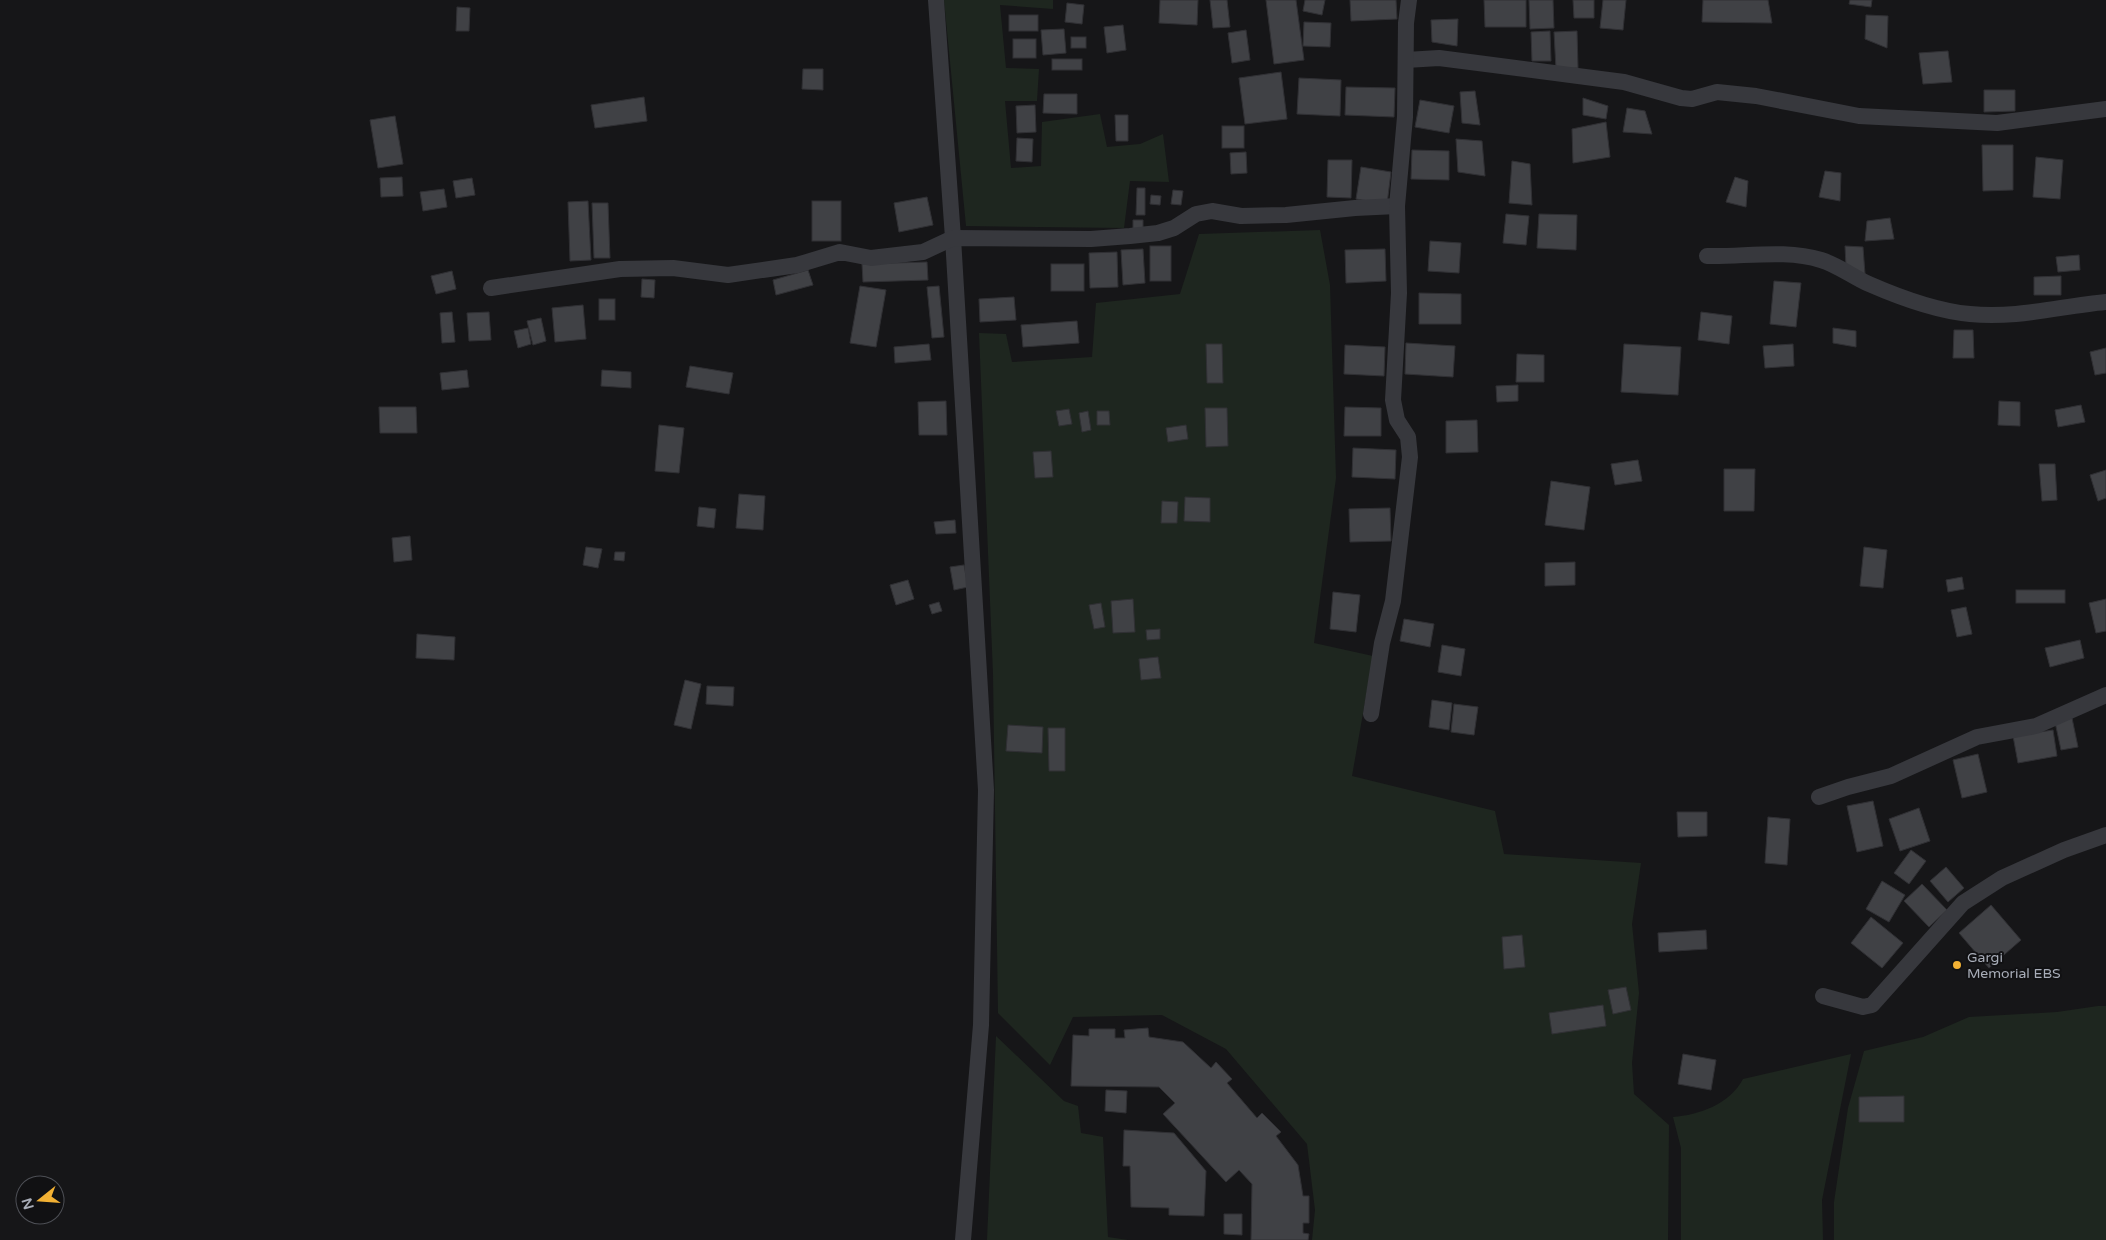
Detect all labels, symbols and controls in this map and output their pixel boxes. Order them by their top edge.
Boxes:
place label: Gargi Memorial EBS [1967,949,2061,982]
marker: Gargi Memorial EBS [1951,959,1963,971]
north arrow [15,1175,65,1225]
text: N [18,1196,38,1212]

